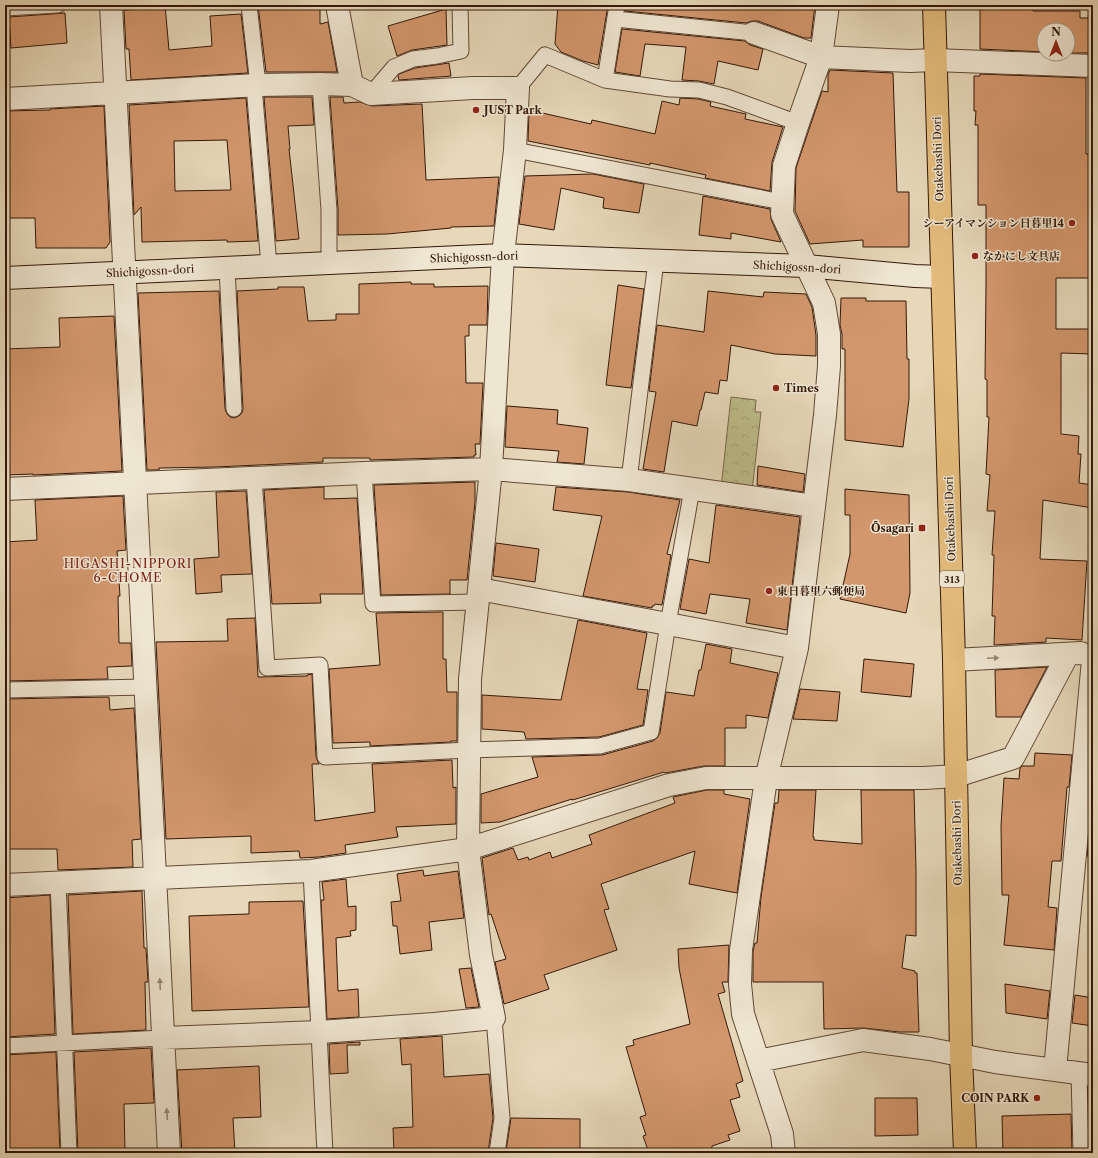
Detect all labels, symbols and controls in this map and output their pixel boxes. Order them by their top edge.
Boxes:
north arrow [1036,22,1076,62]
text: N [1051,25,1061,39]
place label: JUST Park [482,103,542,117]
marker: JUST Park [471,105,481,115]
street label: Otakebashi Dori [929,116,946,202]
place label: シーアイマンション日暮里14 [923,216,1064,230]
marker: シーアイマンション日暮里14 [1067,218,1077,228]
street label: Shichigossn-dori [430,248,519,266]
place label: なかにし文具店 [983,249,1060,263]
marker: なかにし文具店 [970,251,980,261]
street label: Shichigossn-dori [753,258,842,276]
street label: Shichigossn-dori [106,262,195,280]
place label: Times [784,381,819,395]
marker: Times [771,383,781,393]
street label: Otakebashi Dori [941,476,958,562]
place label: Ōsagari [871,521,914,535]
marker: Ōsagari [917,523,927,533]
district label: HIGASHI-NIPPORI 6-CHOME [64,556,192,585]
road number: 313 [940,571,964,587]
place label: 東日暮里六郵便局 [777,584,865,598]
marker: 東日暮里六郵便局 [764,586,774,596]
one-way arrow [987,655,1000,661]
street label: Otakebashi Dori [949,800,965,886]
one-way arrow [157,977,163,990]
place label: COIN PARK [961,1091,1030,1105]
marker: COIN PARK [1032,1093,1042,1103]
one-way arrow [163,1108,170,1120]

